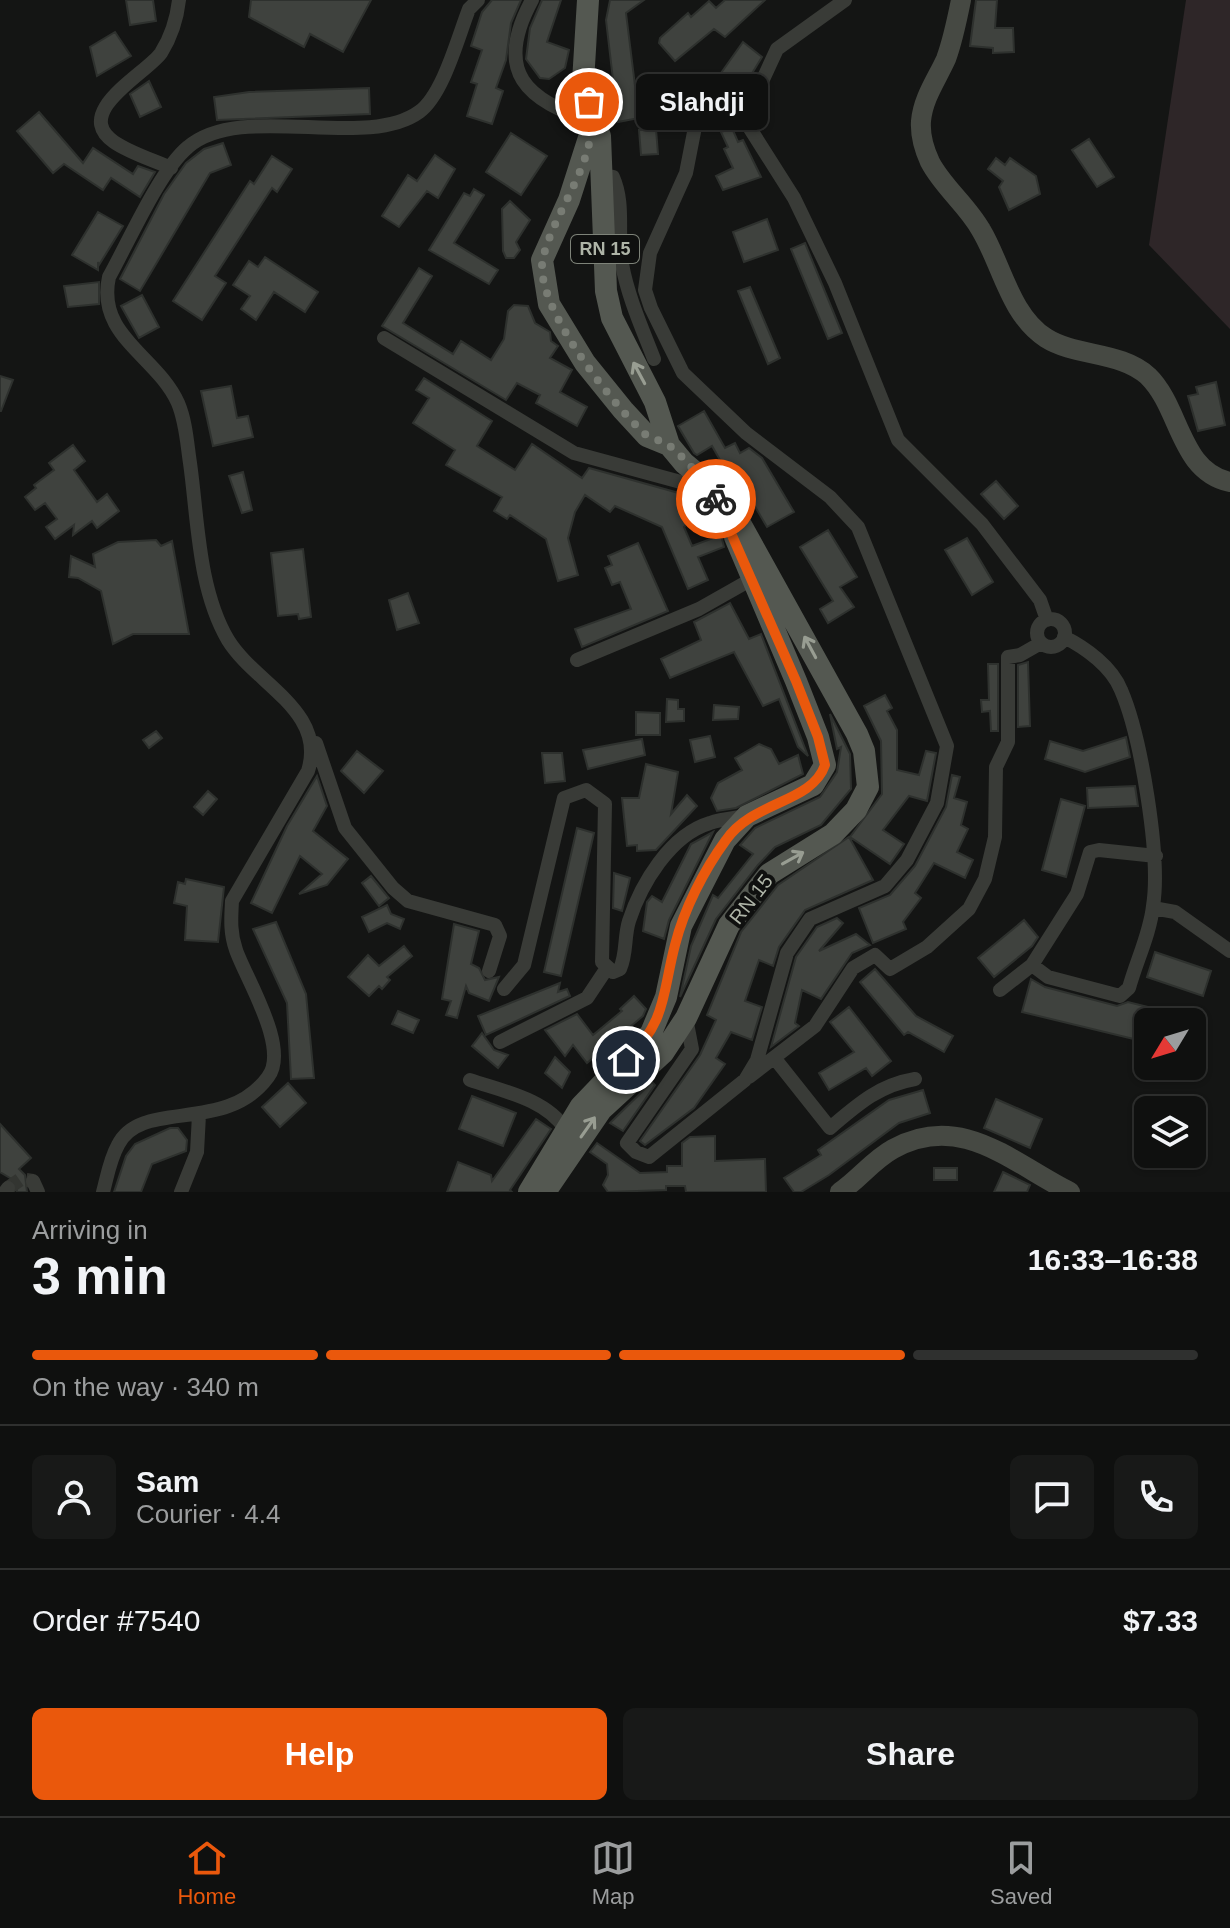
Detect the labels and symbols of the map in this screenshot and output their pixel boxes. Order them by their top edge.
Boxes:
pin [555,68,623,136]
callout: Slahdji [637,74,769,130]
road number: RN 15 [571,235,639,263]
one-way arrow [631,362,647,385]
courier [676,459,756,539]
one-way arrow [802,636,818,659]
one-way arrow [781,850,804,866]
street label: RN 15 [725,870,777,928]
north arrow [1134,1008,1206,1080]
pin [592,1026,660,1094]
one-way arrow [579,1117,596,1138]

